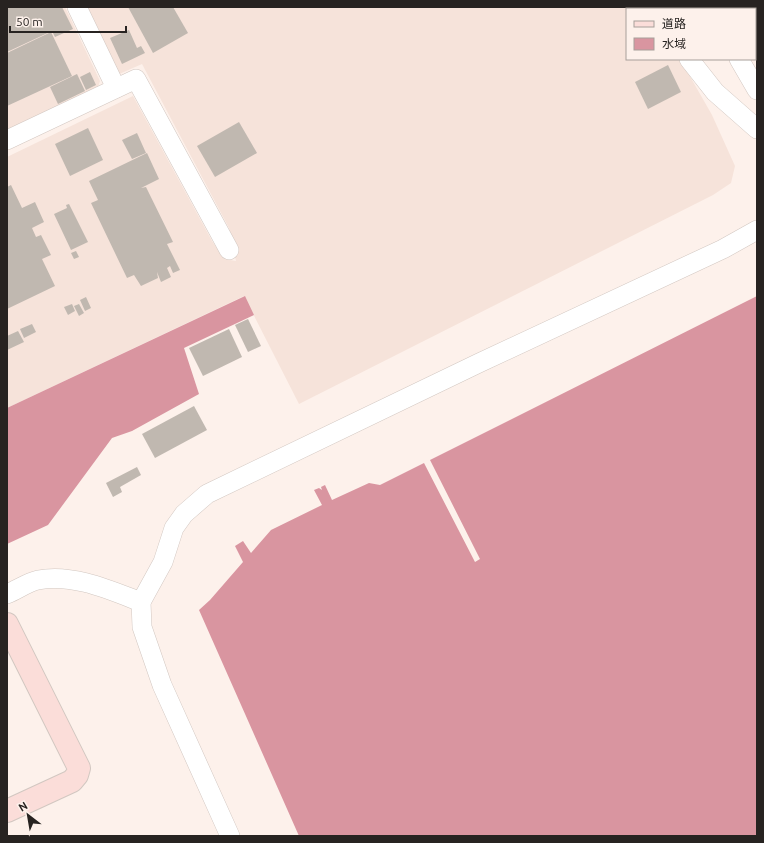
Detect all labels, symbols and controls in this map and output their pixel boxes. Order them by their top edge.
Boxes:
scale bar [10,8,126,34]
legend [626,8,756,60]
text: 50 m [16,15,43,28]
text: 道路 [662,17,686,30]
text: 水域 [662,37,686,50]
north arrow [8,795,48,835]
text: N [16,799,29,814]

